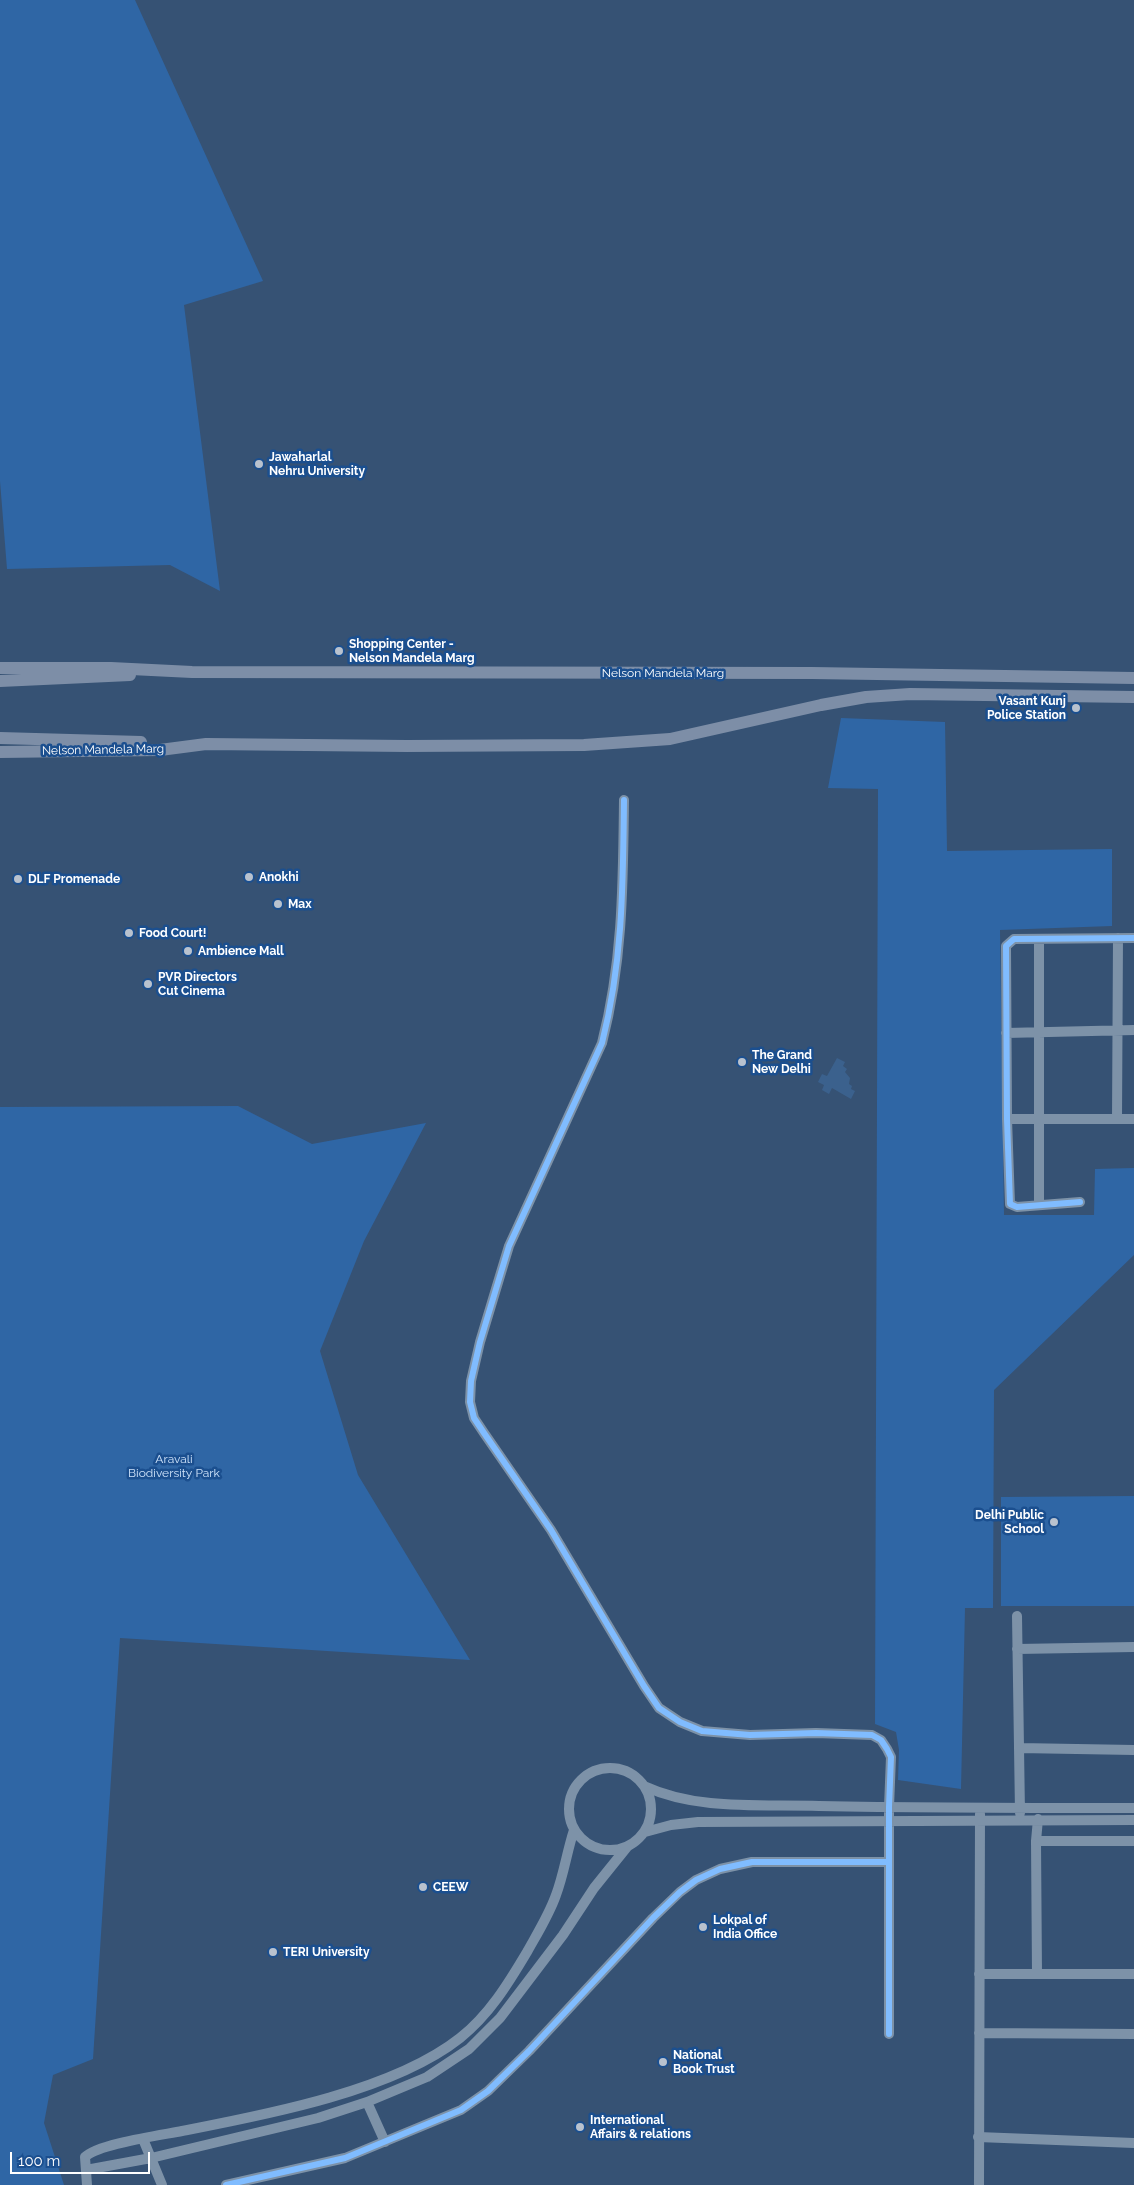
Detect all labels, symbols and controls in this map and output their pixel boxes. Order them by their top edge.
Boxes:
place label: Jawaharlal Nehru University [269,450,365,478]
marker: Jawaharlal Nehru University [253,458,265,470]
place label: Shopping Center - Nelson Mandela Marg [349,637,475,665]
marker: Shopping Center - Nelson Mandela Marg [333,645,345,657]
street label: Nelson Mandela Marg [602,666,724,680]
place label: Vasant Kunj Police Station [987,694,1066,722]
marker: Vasant Kunj Police Station [1070,702,1082,714]
street label: Nelson Mandela Marg [42,742,164,758]
place label: Anokhi [259,870,299,884]
marker: Anokhi [243,871,255,883]
place label: DLF Promenade [28,872,120,886]
marker: DLF Promenade [12,873,24,885]
place label: Max [288,897,312,911]
marker: Max [272,898,284,910]
place label: Food Court! [139,926,207,940]
marker: Food Court! [123,927,135,939]
place label: Ambience Mall [198,944,284,958]
marker: Ambience Mall [182,945,194,957]
place label: PVR Directors Cut Cinema [158,970,237,998]
marker: PVR Directors Cut Cinema [142,978,154,990]
place label: The Grand New Delhi [752,1048,812,1076]
marker: The Grand New Delhi [736,1056,748,1068]
park label: Aravali Biodiversity Park [128,1452,220,1480]
place label: Delhi Public School [975,1508,1044,1536]
marker: Delhi Public School [1048,1516,1060,1528]
place label: CEEW [433,1880,468,1894]
marker: CEEW [417,1881,429,1893]
place label: Lokpal of India Office [713,1913,777,1941]
marker: Lokpal of India Office [697,1921,709,1933]
place label: TERI University [283,1945,370,1959]
marker: TERI University [267,1946,279,1958]
place label: National Book Trust [673,2048,735,2076]
marker: National Book Trust [657,2056,669,2068]
place label: International Affairs & relations [590,2113,691,2141]
marker: International Affairs & relations [574,2121,586,2133]
scale bar [12,2142,152,2174]
text: 100 m [18,2152,60,2170]

